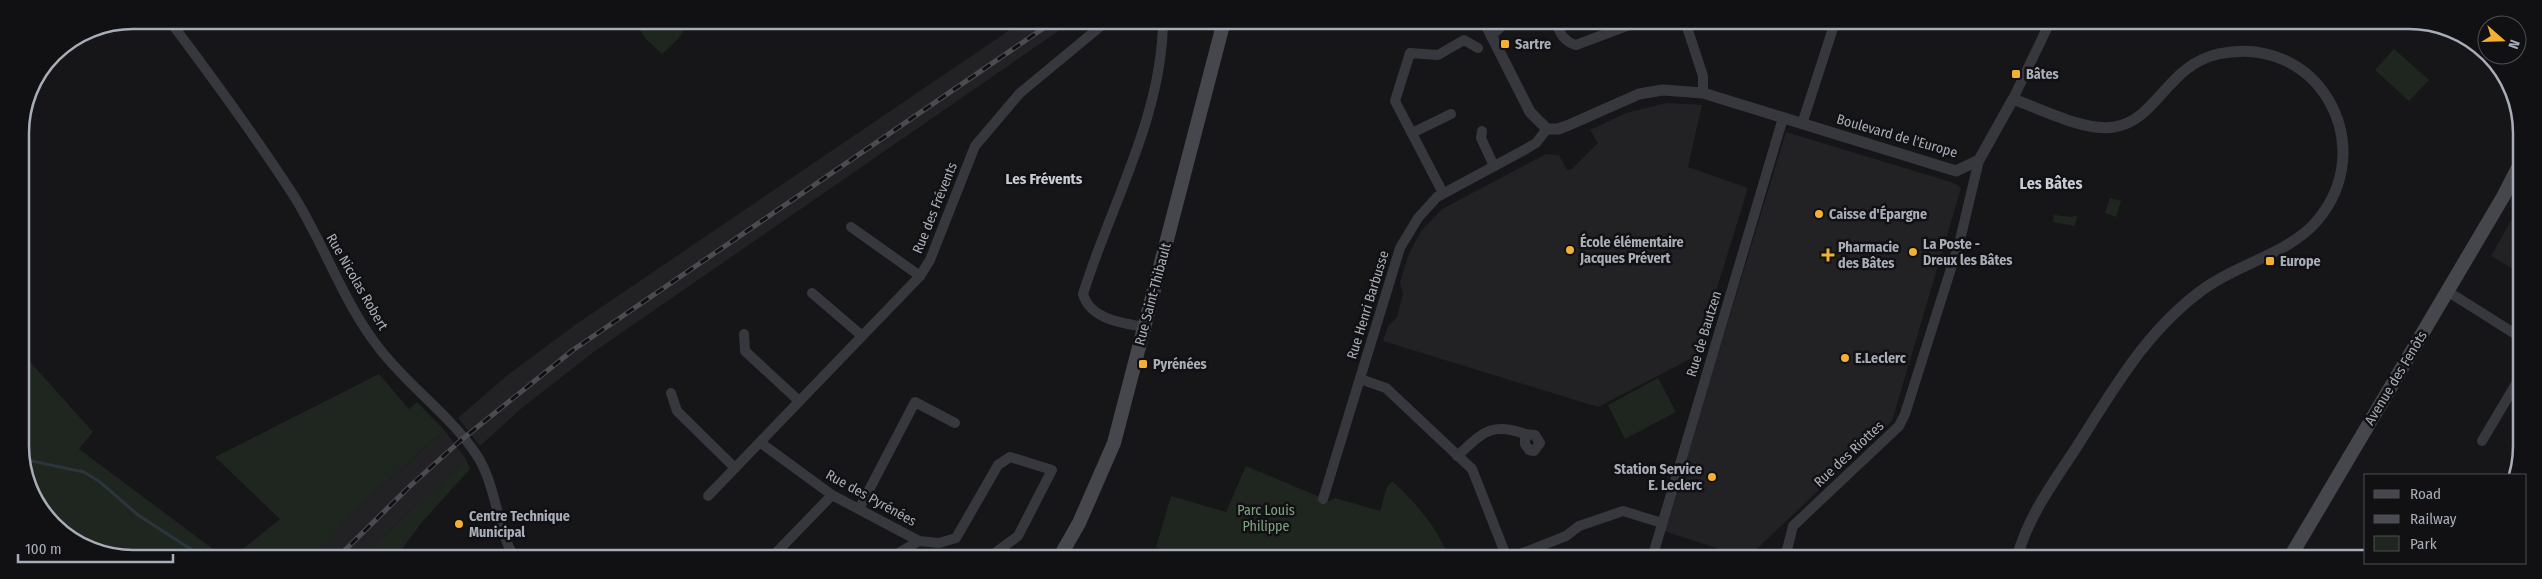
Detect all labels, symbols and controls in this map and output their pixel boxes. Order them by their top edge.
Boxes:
north arrow [2477,15,2527,65]
place label: Sartre [1515,36,1551,53]
text: N [2504,37,2523,51]
marker: Sartre [1499,38,1511,50]
place label: Bâtes [2026,66,2059,83]
marker: Bâtes [2010,68,2022,80]
street label: Boulevard de l'Europe [1835,111,1959,161]
street label: Rue des Frévents [909,160,961,256]
district label: Les Frévents [1006,170,1083,188]
district label: Les Bâtes [2020,174,2082,193]
place label: Caisse d'Épargne [1829,205,1927,223]
marker: Caisse d'Épargne [1813,208,1825,220]
street label: Rue Nicolas Robert [323,231,392,334]
place label: École élémentaire Jacques Prévert [1579,233,1684,267]
place label: La Poste - Dreux les Bâtes [1923,236,2013,269]
place label: Pharmacie des Bâtes [1838,239,1899,272]
street label: Rue Saint-Thibault [1131,240,1175,347]
marker: École élémentaire Jacques Prévert [1564,244,1576,256]
marker: La Poste - Dreux les Bâtes [1907,246,1919,258]
street label: Rue Henri Barbusse [1343,249,1393,361]
marker: Pharmacie des Bâtes [1822,249,1834,261]
place label: Europe [2280,253,2321,270]
marker: Europe [2264,255,2276,267]
street label: Rue de Bautzen [1683,289,1725,379]
street label: Avenue des Fenôts [2361,328,2431,428]
place label: E.Leclerc [1855,350,1907,367]
marker: E.Leclerc [1839,352,1851,364]
place label: Pyrénées [1153,356,1207,373]
marker: Pyrénées [1137,358,1149,370]
street label: Rue des Riottes [1811,417,1887,491]
place label: Station Service E. Leclerc [1614,461,1703,494]
street label: Rue des Pyrénées [823,466,919,530]
marker: Station Service E. Leclerc [1706,471,1718,483]
legend [2364,474,2527,564]
text: Road [2410,485,2441,503]
park label: Parc Louis Philippe [1237,502,1295,535]
place label: Centre Technique Municipal [469,508,570,541]
text: Railway [2410,510,2457,528]
marker: Centre Technique Municipal [453,518,465,530]
scale bar [18,532,172,564]
text: Park [2410,535,2437,553]
text: 100 m [25,540,62,558]

